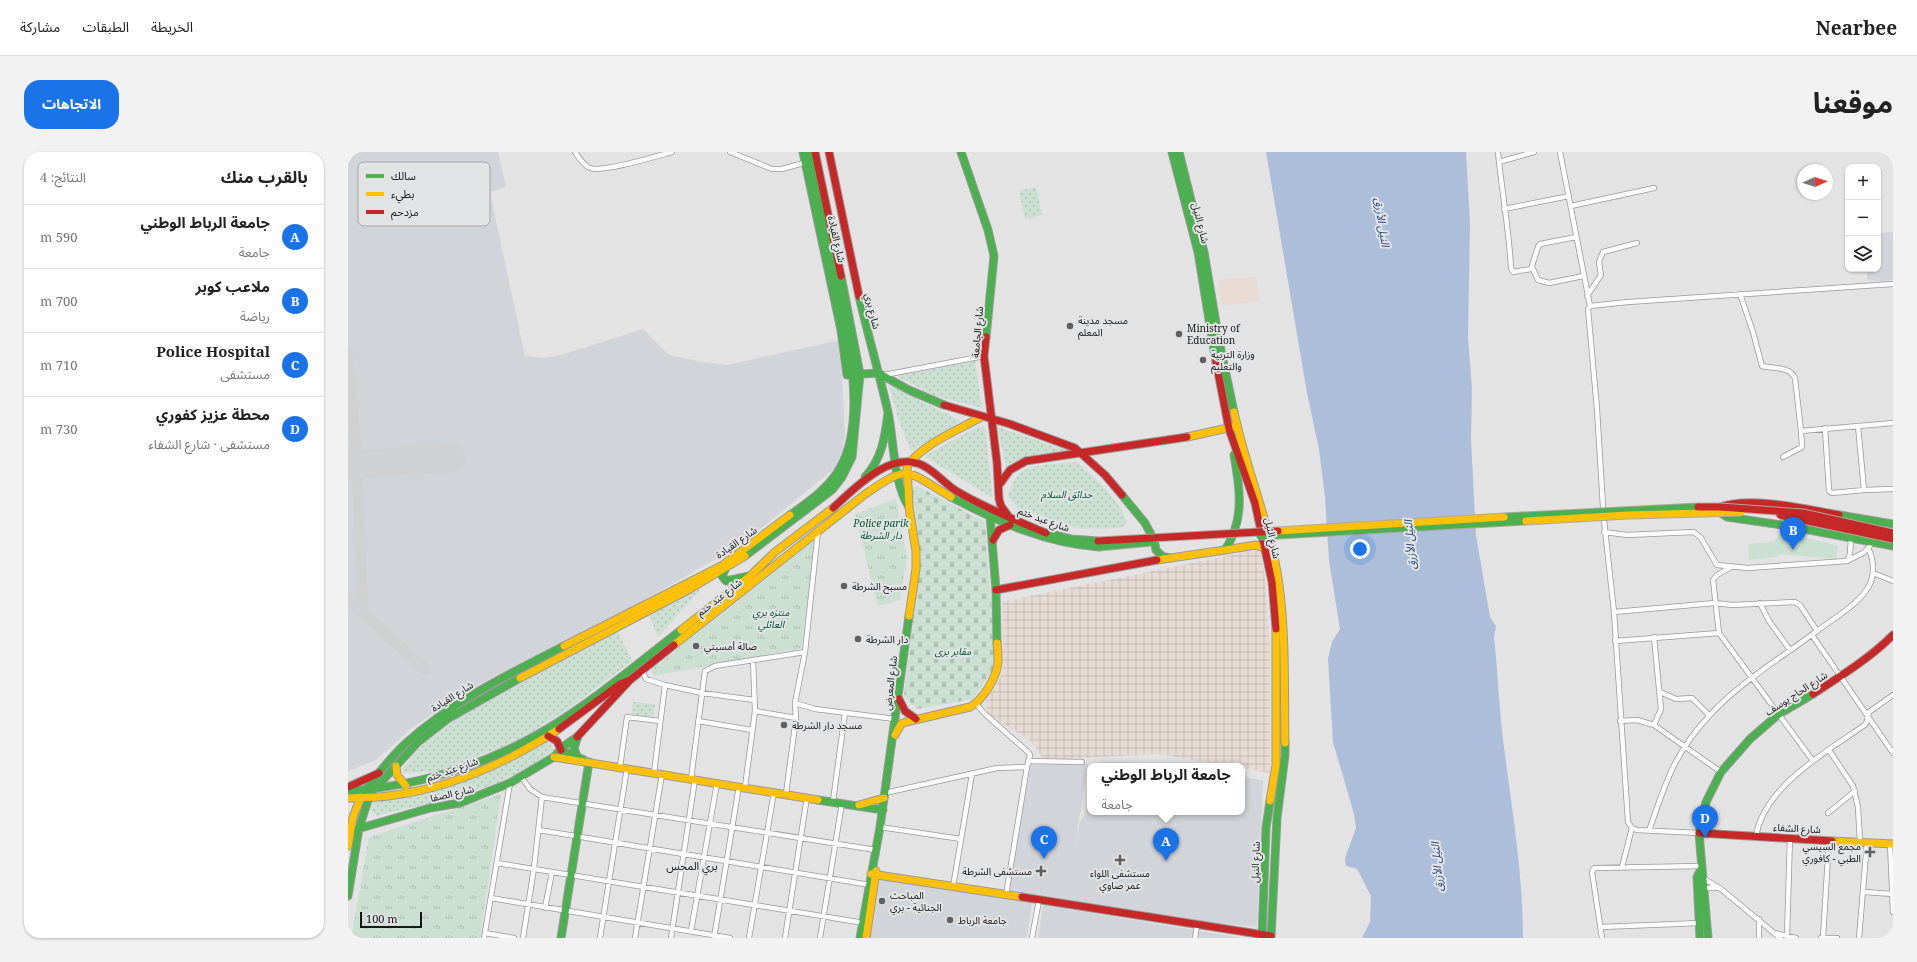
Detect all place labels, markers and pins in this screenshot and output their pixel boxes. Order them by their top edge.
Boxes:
place label: مسجد مدينة المعلم [1078,313,1128,340]
marker: مسجد مدينة المعلم [1065,321,1075,331]
place label: Ministry of Education [1187,321,1241,347]
marker: Ministry of Education [1174,329,1184,339]
place label: وزارة التربية والتعليم [1211,347,1255,374]
marker: وزارة التربية والتعليم [1198,355,1208,365]
pin: B [1780,517,1806,550]
place label: مسبح الشرطة [852,579,907,594]
marker: مسبح الشرطة [839,581,849,591]
place label: دار الشرطة [866,632,908,646]
marker: دار الشرطة [853,634,863,644]
place label: صالة أمسيتي [704,639,757,654]
marker: صالة أمسيتي [691,641,701,651]
place label: مسجد دار الشرطة [792,718,862,732]
marker: مسجد دار الشرطة [779,720,789,730]
pin: D [1692,805,1718,838]
pin: C [1031,826,1057,859]
pin: A [1153,828,1179,861]
place label: مجمع السيسي الطبي - كافوري [1802,839,1861,866]
marker: مجمع السيسي الطبي - كافوري [1864,846,1876,858]
marker: مستشفى اللواء عمر صاوي [1114,854,1126,866]
place label: مستشفى الشرطة [962,864,1032,878]
marker: مستشفى الشرطة [1035,865,1047,877]
place label: مستشفى اللواء عمر صاوي [1090,866,1150,893]
place label: المباحث الجنائية - بري [890,888,942,915]
marker: المباحث الجنائية - بري [877,896,887,906]
place label: جامعة الرباط [958,913,1007,927]
marker: جامعة الرباط [945,915,955,925]

